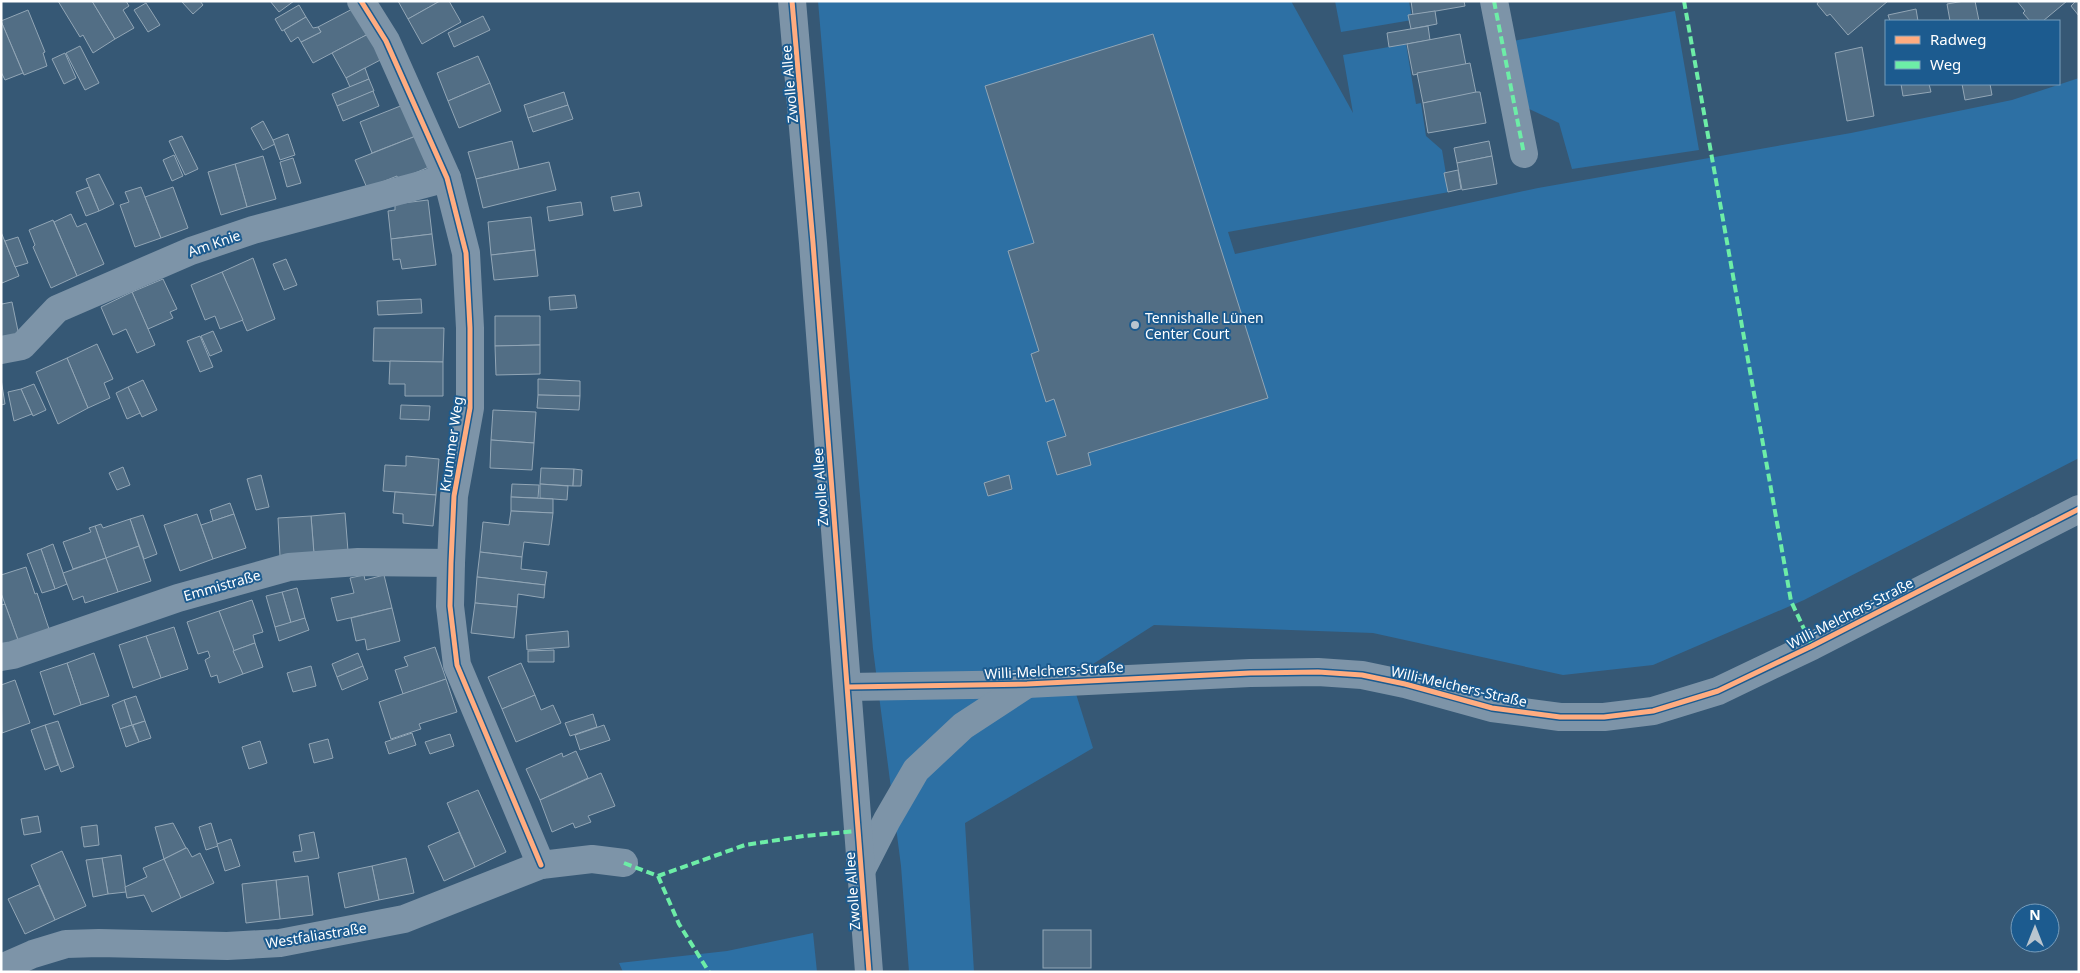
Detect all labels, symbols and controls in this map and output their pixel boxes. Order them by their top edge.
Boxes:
legend [1885,20,2060,85]
text: Radweg [1930,29,1986,49]
street label: Zwolle Allee [776,44,802,124]
text: Weg [1930,54,1961,74]
street label: Am Knie [185,225,243,261]
place label: Tennishalle Lünen Center Court [1145,308,1264,343]
marker: Tennishalle Lünen Center Court [1129,319,1141,331]
street label: Krummer Weg [435,395,467,493]
street label: Zwolle Allee [808,447,832,527]
street label: Emmistraße [181,565,263,605]
street label: Willi-Melchers-Straße [1784,573,1916,653]
street label: Willi-Melchers-Straße [984,657,1124,683]
street label: Willi-Melchers-Straße [1389,661,1529,711]
street label: Zwolle Allee [840,851,864,931]
north arrow [2010,903,2060,953]
text: N [2029,905,2041,924]
street label: Westfaliastraße [264,918,368,952]

